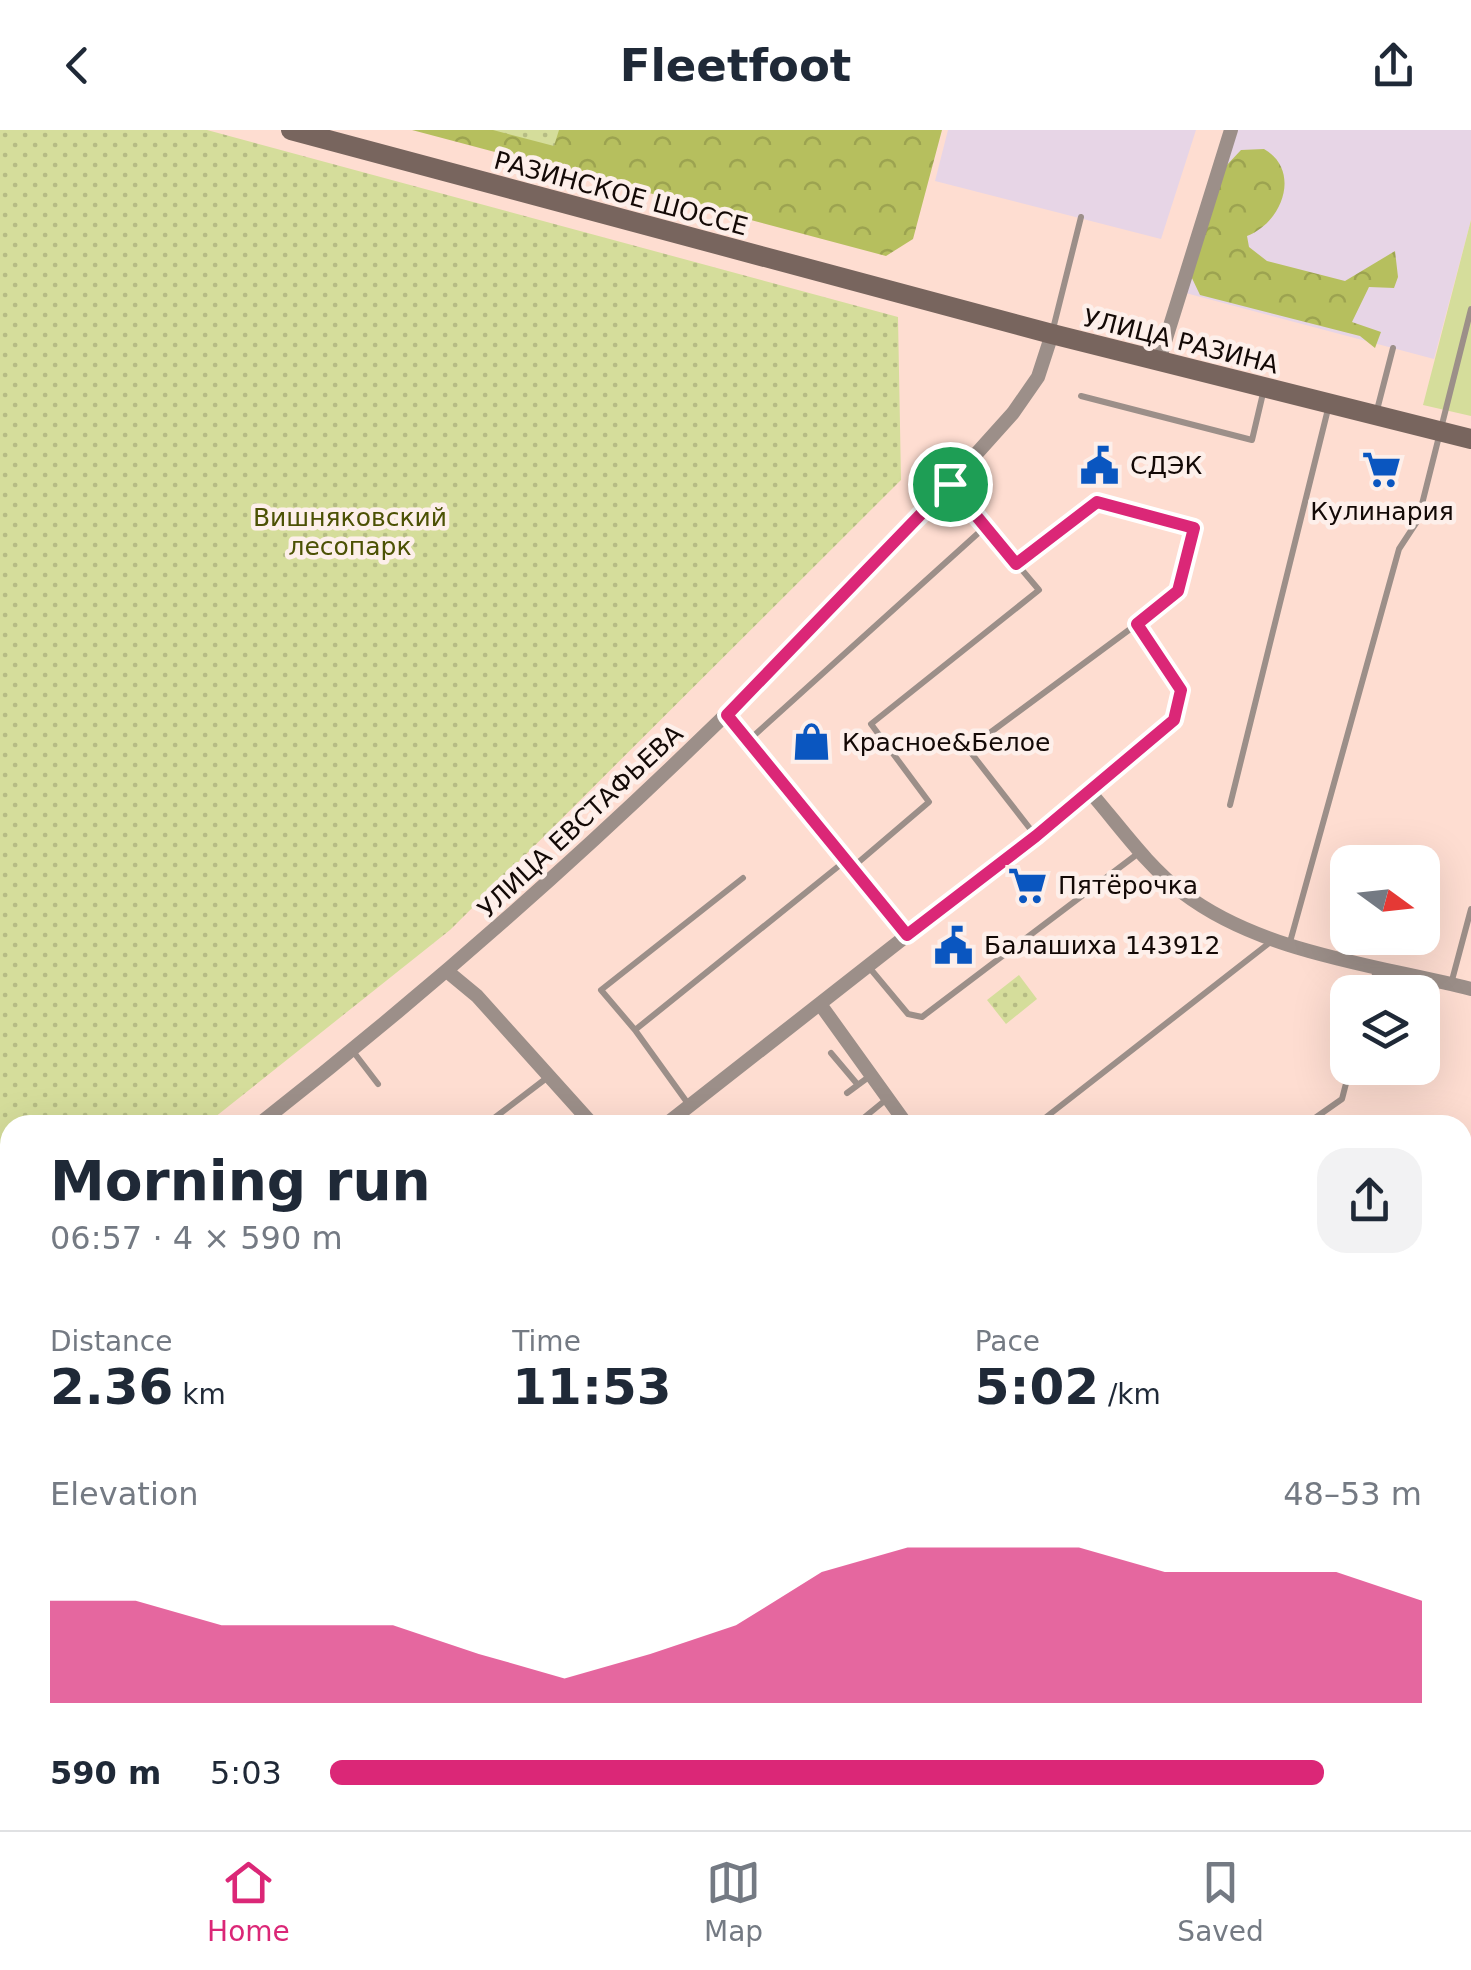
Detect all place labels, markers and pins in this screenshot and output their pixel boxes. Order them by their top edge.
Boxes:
pin [908,442,993,527]
public building icon: СДЭК [1079,444,1121,486]
supermarket icon: Кулинария [1361,449,1403,491]
place label: СДЭК [1130,451,1202,480]
place label: Кулинария [1310,497,1454,526]
shop icon: Красное&Белое [791,721,833,763]
place label: Красное&Белое [842,728,1050,757]
supermarket icon: Пятёрочка [1007,864,1049,906]
place label: Пятёрочка [1058,871,1198,900]
public building icon: Балашиха 143912 [933,924,975,966]
place label: Балашиха 143912 [984,931,1220,960]

